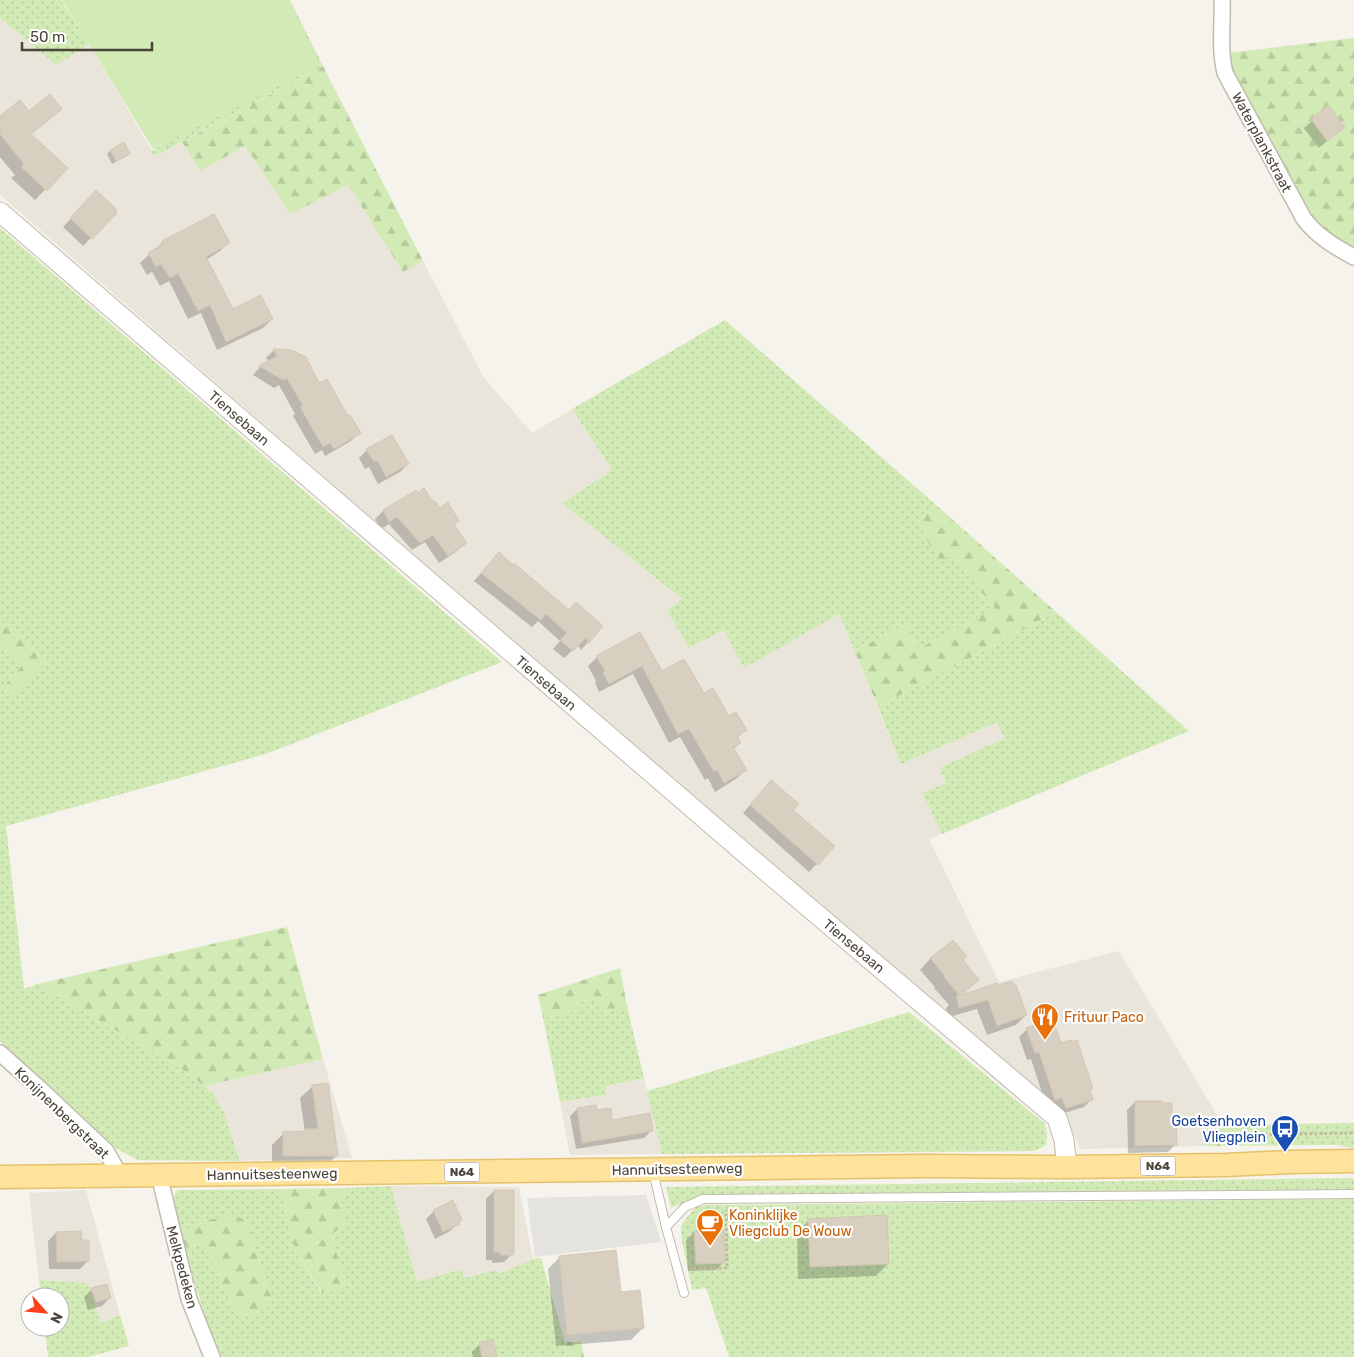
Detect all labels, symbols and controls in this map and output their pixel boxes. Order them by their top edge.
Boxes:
scale bar [22,20,152,52]
text: 50 m [30,28,65,46]
street label: Waterplankstraat [1228,89,1295,196]
street label: Tiensebaan [205,387,273,449]
street label: Tiensebaan [512,652,580,714]
street label: Tiensebaan [819,916,888,977]
restaurant icon: Frituur Paco [1030,1002,1060,1041]
place label: Frituur Paco [1064,1009,1144,1026]
street label: Konijnenbergstraat [11,1064,113,1163]
place label: Goetsenhoven Vliegplein [1172,1113,1266,1146]
bus stop icon: Goetsenhoven Vliegplein [1270,1114,1300,1153]
road number: N64 [1140,1156,1176,1176]
street label: Hannuitsesteenweg [611,1160,743,1179]
road number: N64 [444,1162,480,1182]
street label: Hannuitsesteenweg [206,1165,338,1184]
place label: Koninklijke Vliegclub De Wouw [729,1207,852,1240]
cafe icon: Koninklijke Vliegclub De Wouw [695,1208,725,1247]
street label: Melkpedeken [162,1224,201,1310]
north arrow [20,1287,70,1337]
text: N [46,1309,66,1326]

